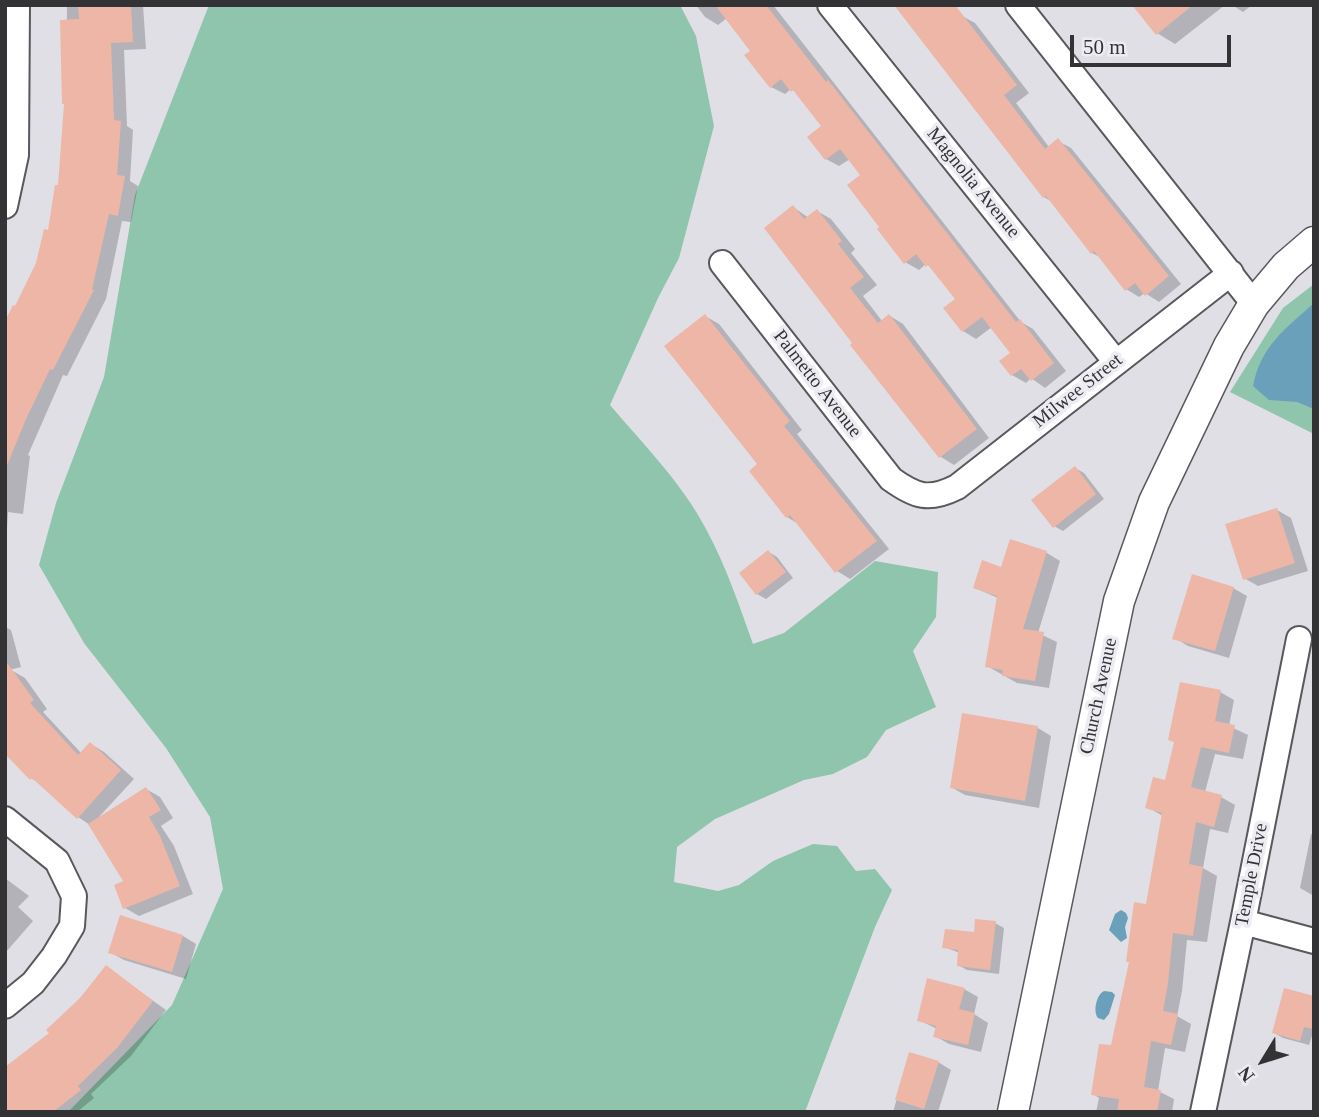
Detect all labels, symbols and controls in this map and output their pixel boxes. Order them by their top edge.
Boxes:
scale bar [1074,21,1235,65]
text: 50 m [1083,35,1126,59]
street label: Magnolia Avenue [922,123,1024,243]
street label: Palmetto Avenue [768,326,866,442]
street label: Milwee Street [1029,349,1127,433]
street label: Church Avenue [1076,636,1122,756]
street label: Temple Drive [1231,821,1273,929]
north arrow [1228,1026,1298,1096]
text: N [1234,1062,1259,1086]

